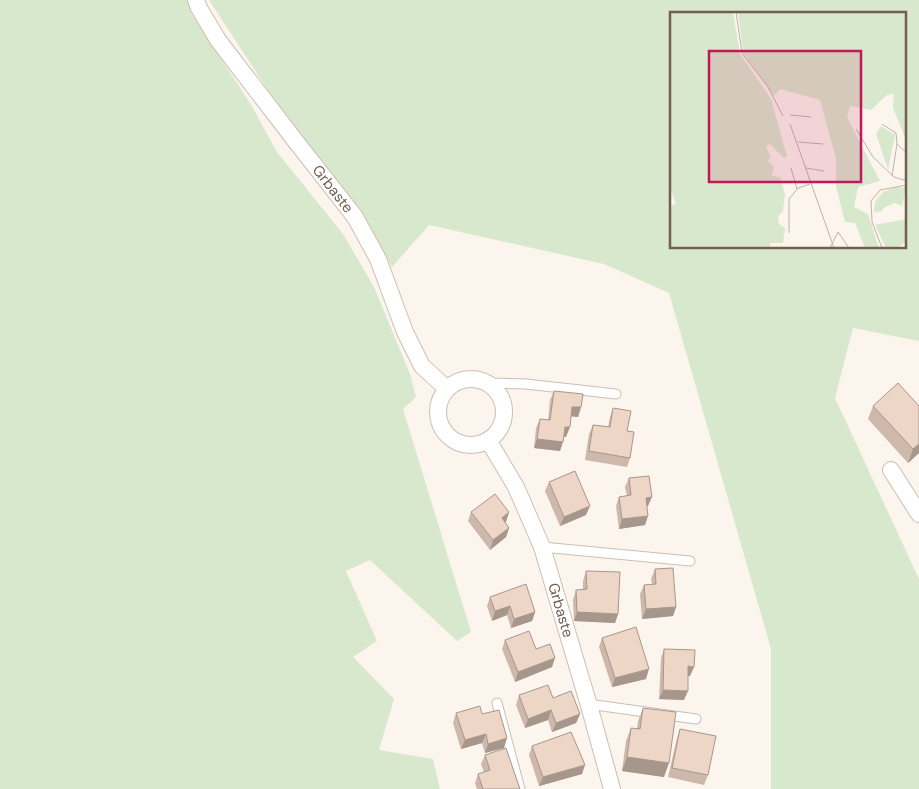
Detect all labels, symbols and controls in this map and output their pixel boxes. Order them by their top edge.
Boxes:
inset map [670,12,906,249]
street label: Grbaste [308,161,358,217]
street label: Grbaste [543,581,578,640]

